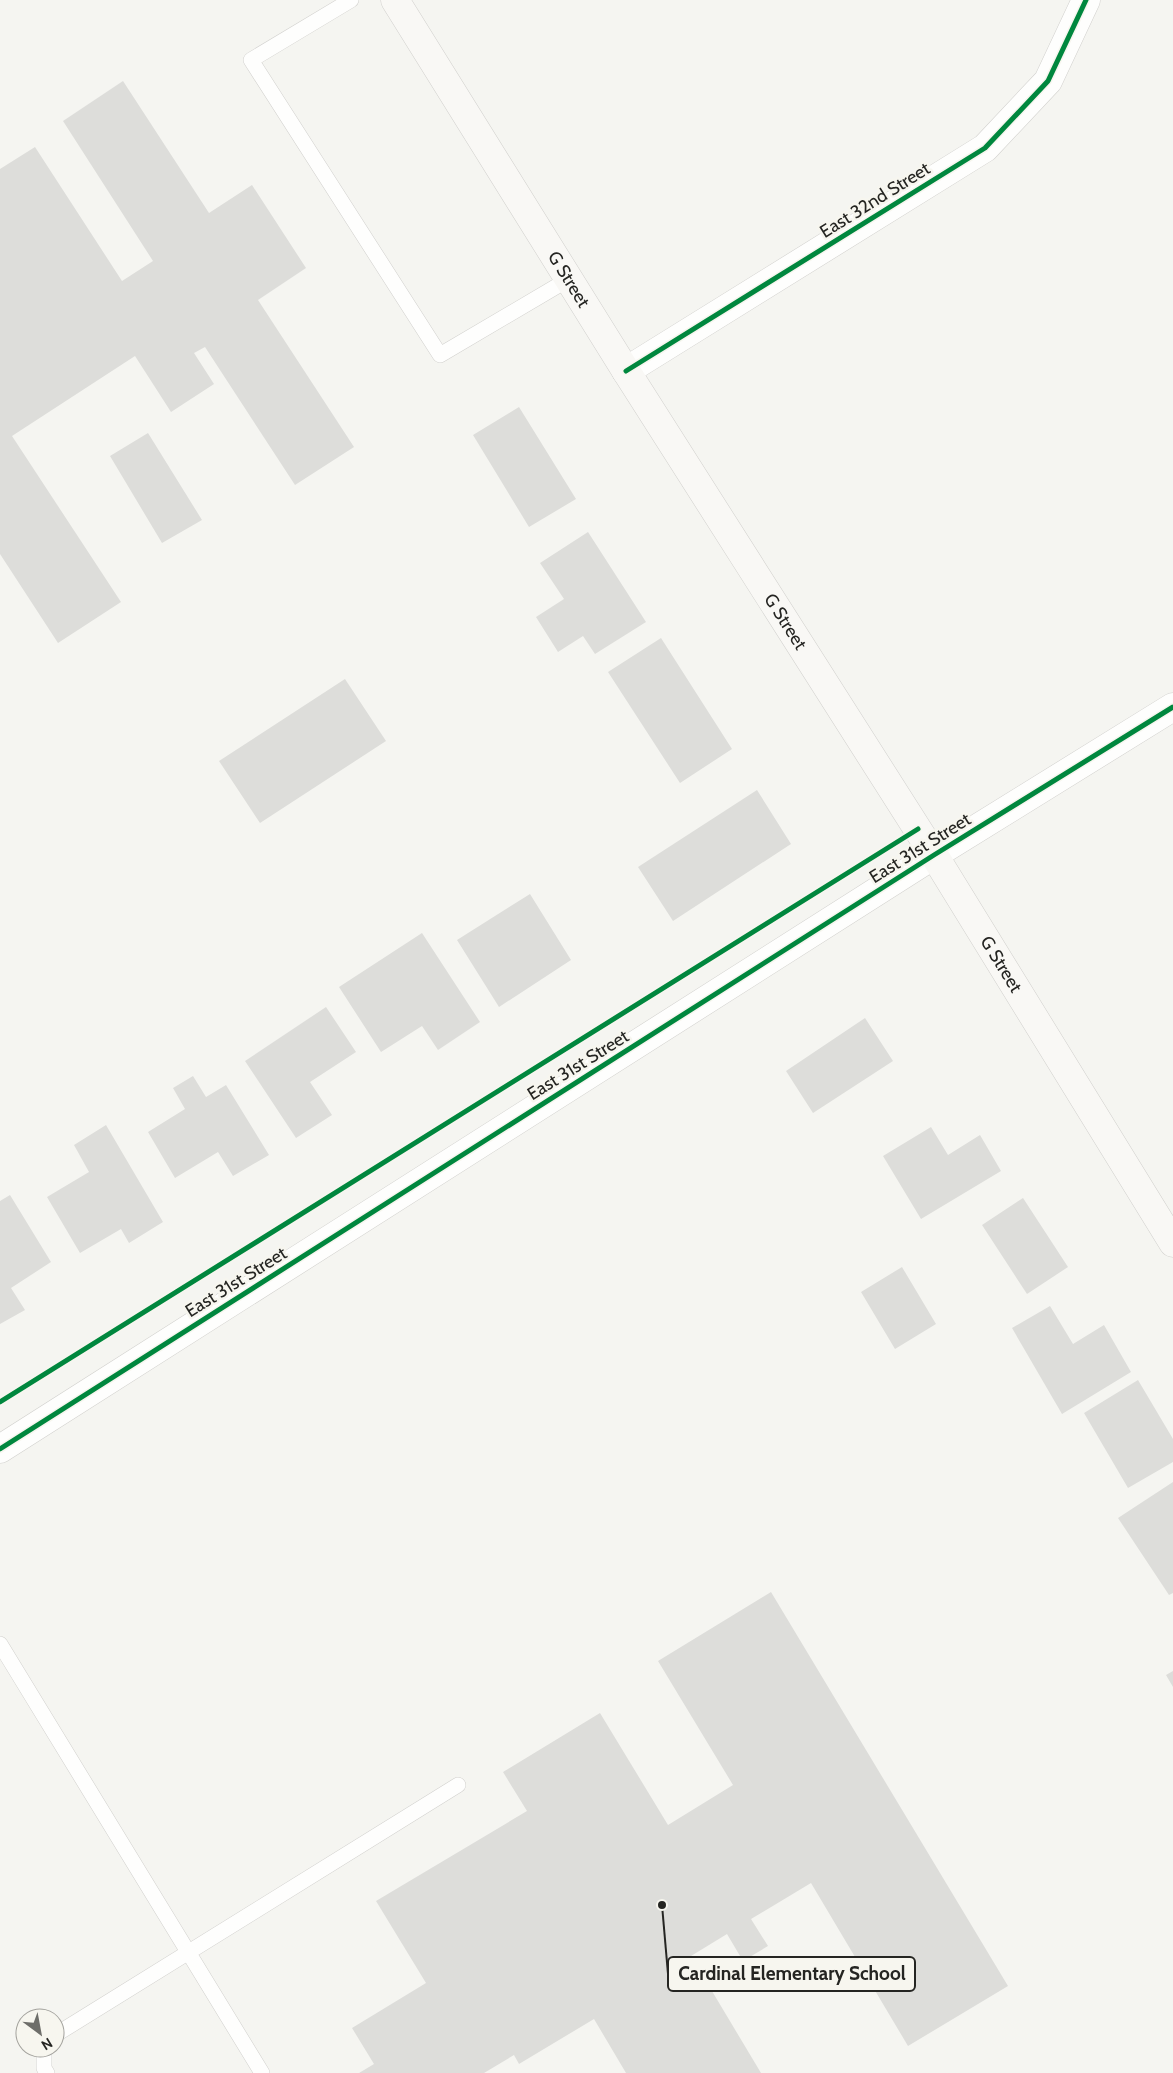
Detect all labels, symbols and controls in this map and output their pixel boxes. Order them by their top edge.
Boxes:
street label: East 32nd Street [816,157,934,243]
street label: G Street [543,247,595,312]
street label: G Street [759,589,811,654]
street label: East 31st Street [865,808,975,888]
street label: G Street [976,932,1027,997]
street label: East 31st Street [523,1025,633,1105]
street label: East 31st Street [181,1242,291,1322]
callout: Cardinal Elementary School [668,1957,915,1991]
text: Cardinal Elementary School [678,1962,906,1985]
north arrow [15,2008,65,2058]
text: N [38,2034,56,2054]

